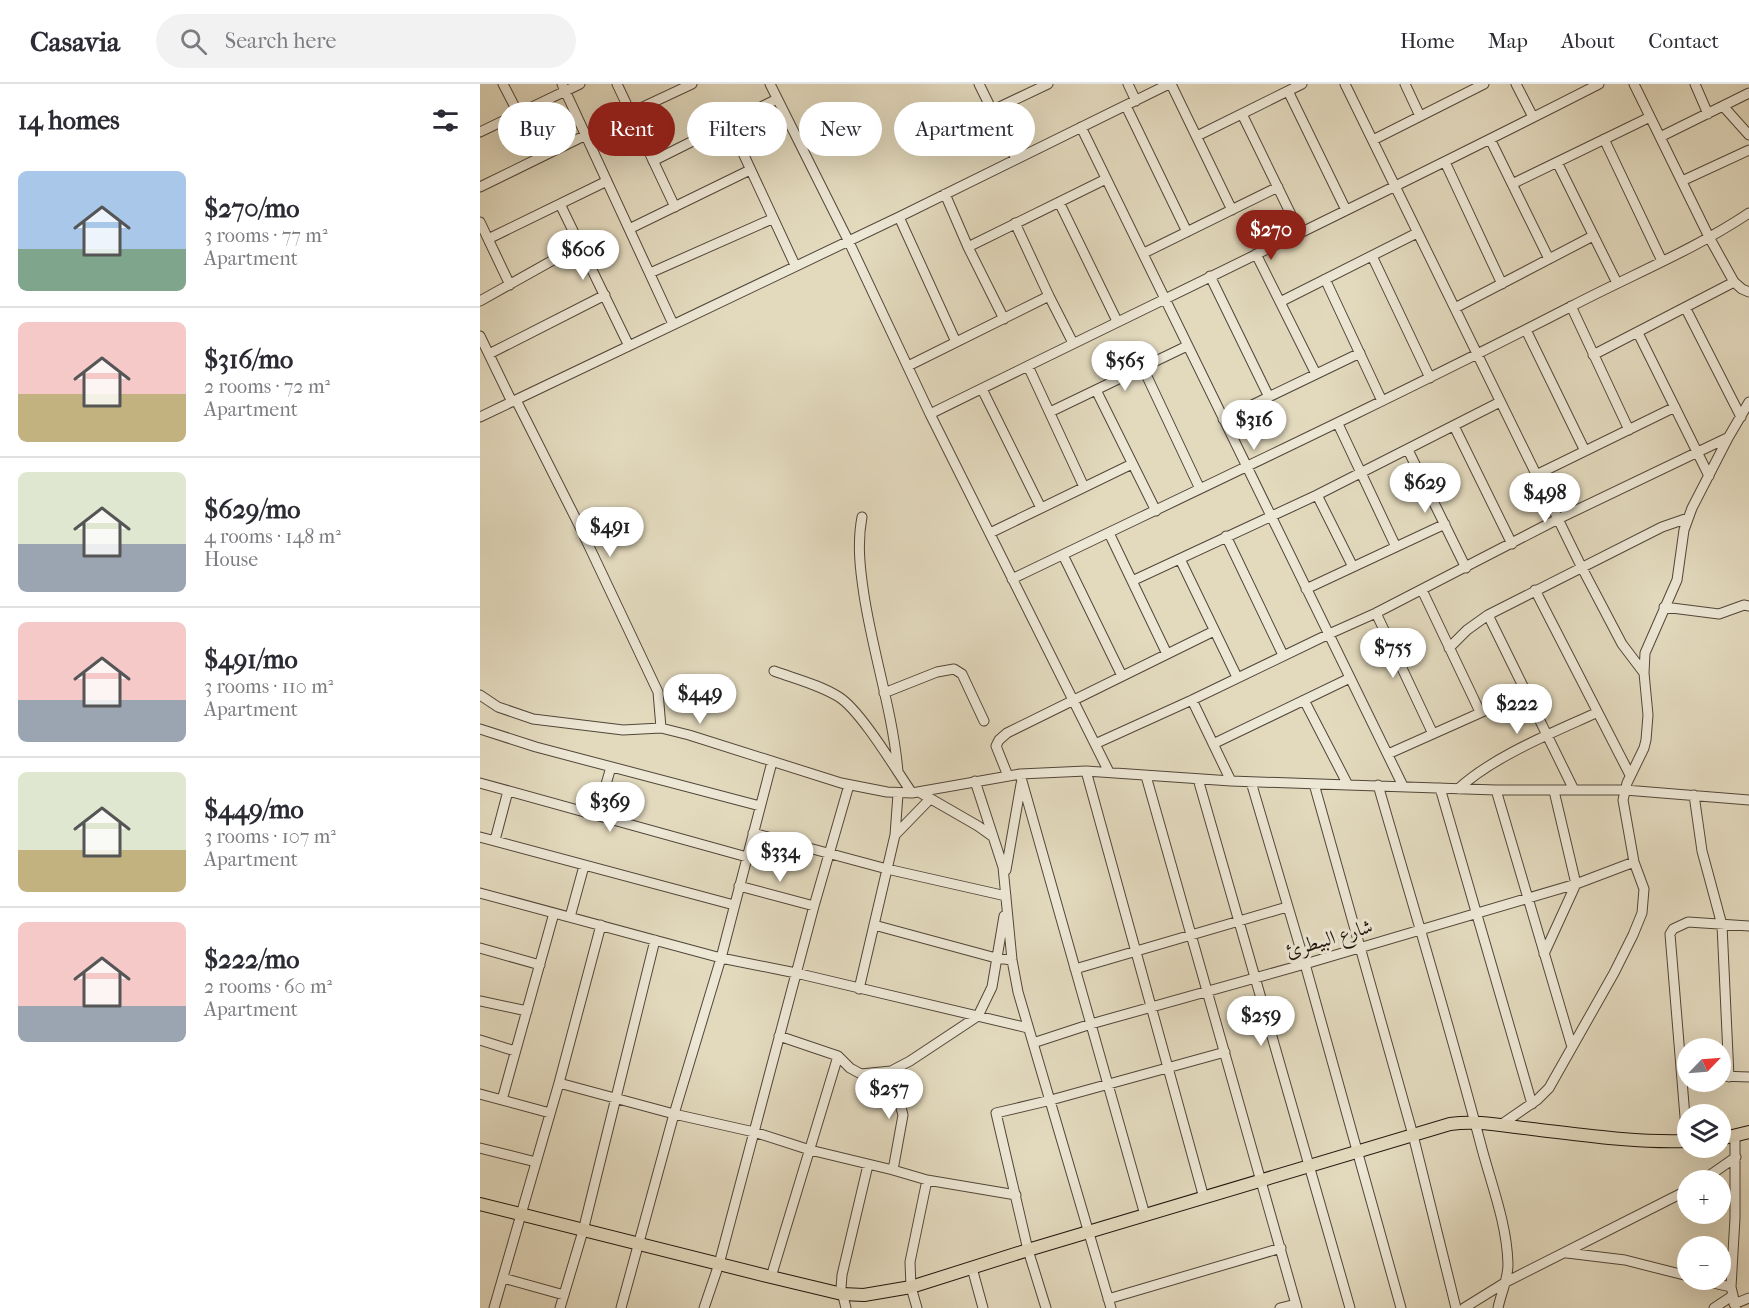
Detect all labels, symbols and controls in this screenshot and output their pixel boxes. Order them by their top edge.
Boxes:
search box [156,14,576,68]
text: Casavia [30,25,120,58]
icon: search [177,25,210,58]
text: Search here [225,28,336,54]
text: Home [1400,29,1455,53]
text: Map [1488,29,1528,53]
text: About [1561,29,1615,53]
text: Contact [1648,29,1719,53]
chip: Buy [498,102,576,156]
chip: Rent [588,102,675,156]
chip: Filters [687,102,787,156]
chip: New [799,102,882,156]
chip: Apartment [894,102,1035,156]
icon: filters [429,104,462,137]
text: 14 homes [18,105,120,136]
text: $270/mo [204,193,300,224]
icon: home [66,195,138,267]
pin: $270 [1235,210,1307,261]
text: $270 [1250,218,1292,241]
text: 3 rooms · 77 m² [204,224,328,247]
pin: $606 [547,230,619,281]
text: $606 [561,238,605,261]
text: Apartment [204,247,298,270]
pin: $565 [1089,341,1161,392]
text: $316/mo [204,344,293,375]
icon: home [66,346,138,418]
text: $565 [1105,349,1145,372]
text: 2 rooms · 72 m² [204,375,330,398]
text: Apartment [204,398,298,421]
pin: $316 [1218,400,1290,451]
text: $316 [1235,408,1273,431]
pin: $629 [1389,463,1461,514]
text: $629 [1404,471,1446,494]
pin: $498 [1509,473,1581,524]
text: $498 [1523,481,1567,504]
text: $629/mo [204,494,300,525]
icon: home [66,496,138,568]
pin: $491 [574,507,646,558]
text: $491 [590,515,630,538]
text: 4 rooms · 148 m² [204,525,341,548]
text: House [204,548,258,571]
pin: $755 [1357,628,1429,679]
text: $755 [1374,636,1412,659]
text: $491/mo [204,644,298,675]
icon: home [66,646,138,718]
pin: $449 [664,674,736,725]
text: 3 rooms · 110 m² [204,675,333,698]
text: $449 [677,682,723,705]
pin: $222 [1481,684,1553,735]
text: $222 [1496,692,1538,715]
text: Apartment [204,698,298,721]
pin: $369 [574,782,646,833]
text: $369 [590,790,630,813]
text: $449/mo [204,794,304,825]
icon: home [66,796,138,868]
text: 3 rooms · 107 m² [204,825,336,848]
pin: $334 [744,832,816,883]
text: $334 [760,840,800,863]
text: Apartment [204,848,298,871]
street label: شارع البيطرئ [1283,914,1377,968]
text: $222/mo [204,944,299,975]
icon: home [66,946,138,1018]
text: 2 rooms · 60 m² [204,975,332,998]
pin: $259 [1225,996,1297,1047]
text: Apartment [204,998,298,1021]
text: $259 [1241,1004,1281,1027]
north arrow [1677,1038,1731,1092]
map controls [1677,1038,1731,1290]
pin: $257 [853,1069,925,1120]
text: $257 [869,1077,909,1100]
button: layers [1677,1104,1731,1158]
button: + [1677,1170,1731,1224]
button: − [1677,1236,1731,1290]

